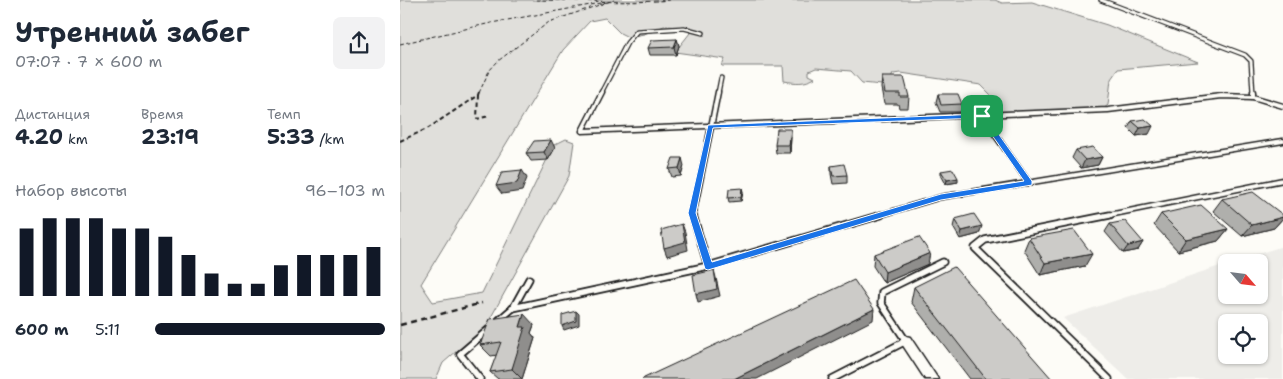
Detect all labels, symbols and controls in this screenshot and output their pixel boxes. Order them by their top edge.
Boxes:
text: Утренний забег [15,13,250,51]
button: share [333,17,385,69]
text: 07:07 · 7 × 600 m [15,51,162,72]
pin [961,95,1003,137]
icon: arrive [968,102,996,130]
text: Дистанция [15,105,90,123]
text: Время [141,105,184,123]
text: Темп [267,105,301,123]
text: 4.20 [15,123,63,151]
text: 23:19 [141,123,199,151]
text: 5:33 [267,123,315,151]
text: km [63,130,88,148]
text: /km [315,130,344,148]
text: Набор высоты [15,180,127,201]
text: 96–103 m [305,180,385,201]
north arrow [1218,254,1268,304]
map controls [1218,254,1268,364]
button: locate [1218,314,1268,364]
text: 600 m [15,319,69,340]
text: 5:11 [95,319,120,340]

